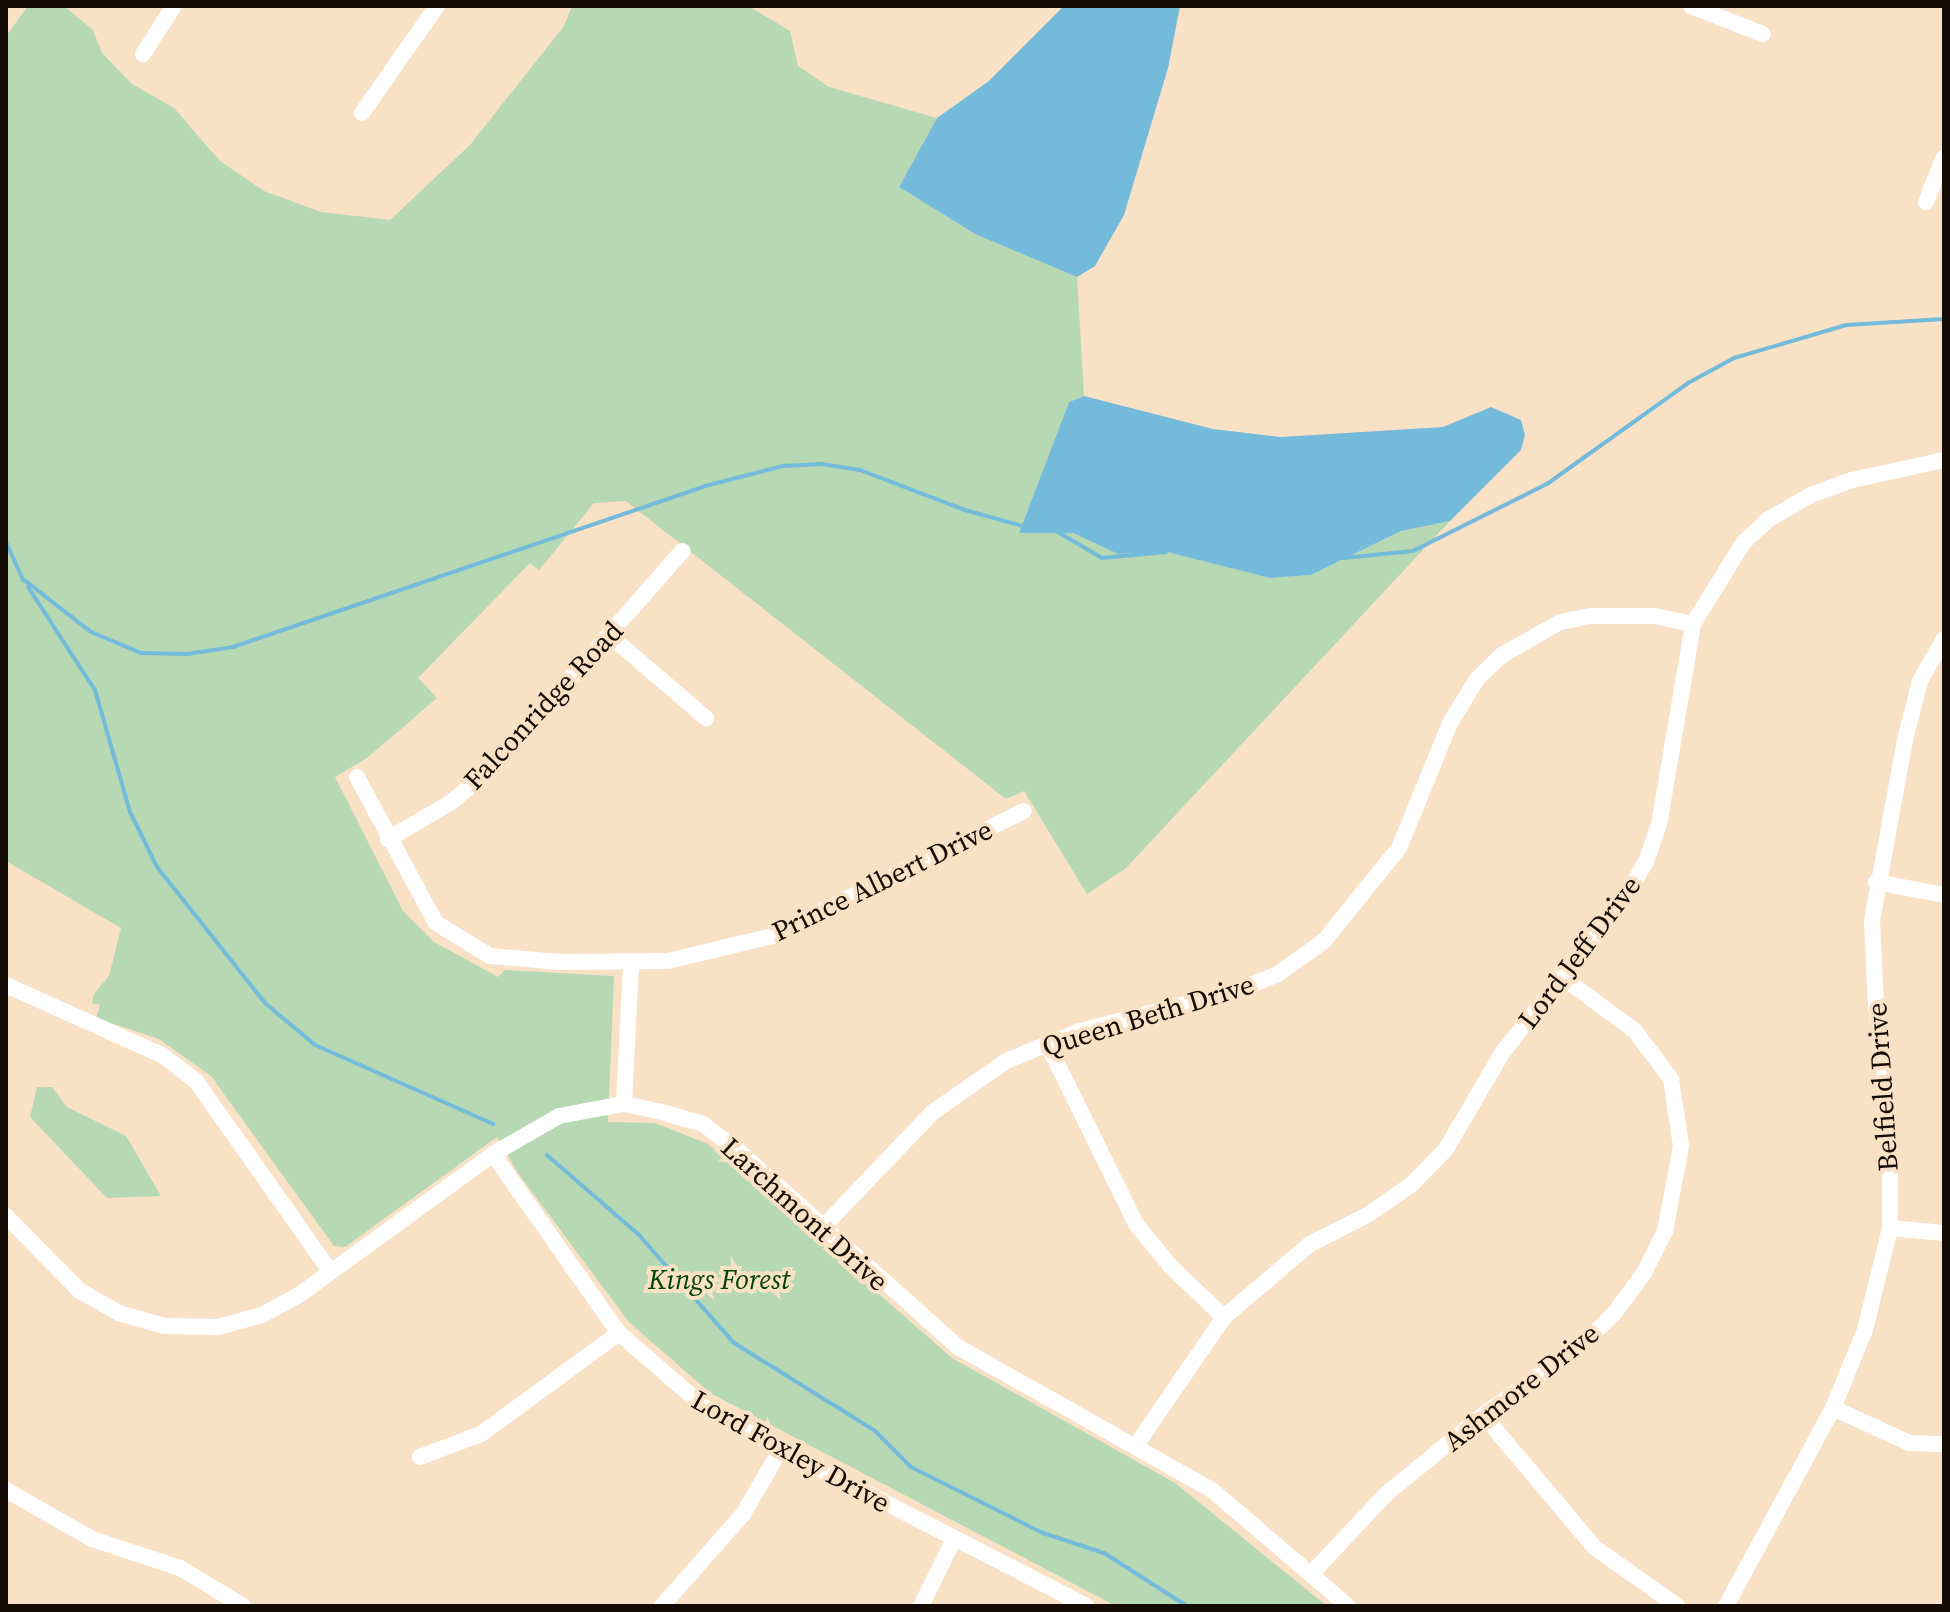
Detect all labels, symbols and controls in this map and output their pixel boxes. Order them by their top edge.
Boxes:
street label: Falconridge Road [456,614,630,796]
street label: Prince Albert Drive [766,812,998,948]
street label: Lord Jeff Drive [1511,869,1647,1035]
street label: Queen Beth Drive [1038,967,1258,1063]
street label: Belfield Drive [1859,1001,1905,1173]
street label: Larchmont Drive [715,1130,895,1298]
park label: Kings Forest [648,1262,790,1296]
street label: Ashmore Drive [1437,1316,1605,1458]
street label: Lord Foxley Drive [686,1383,896,1519]

